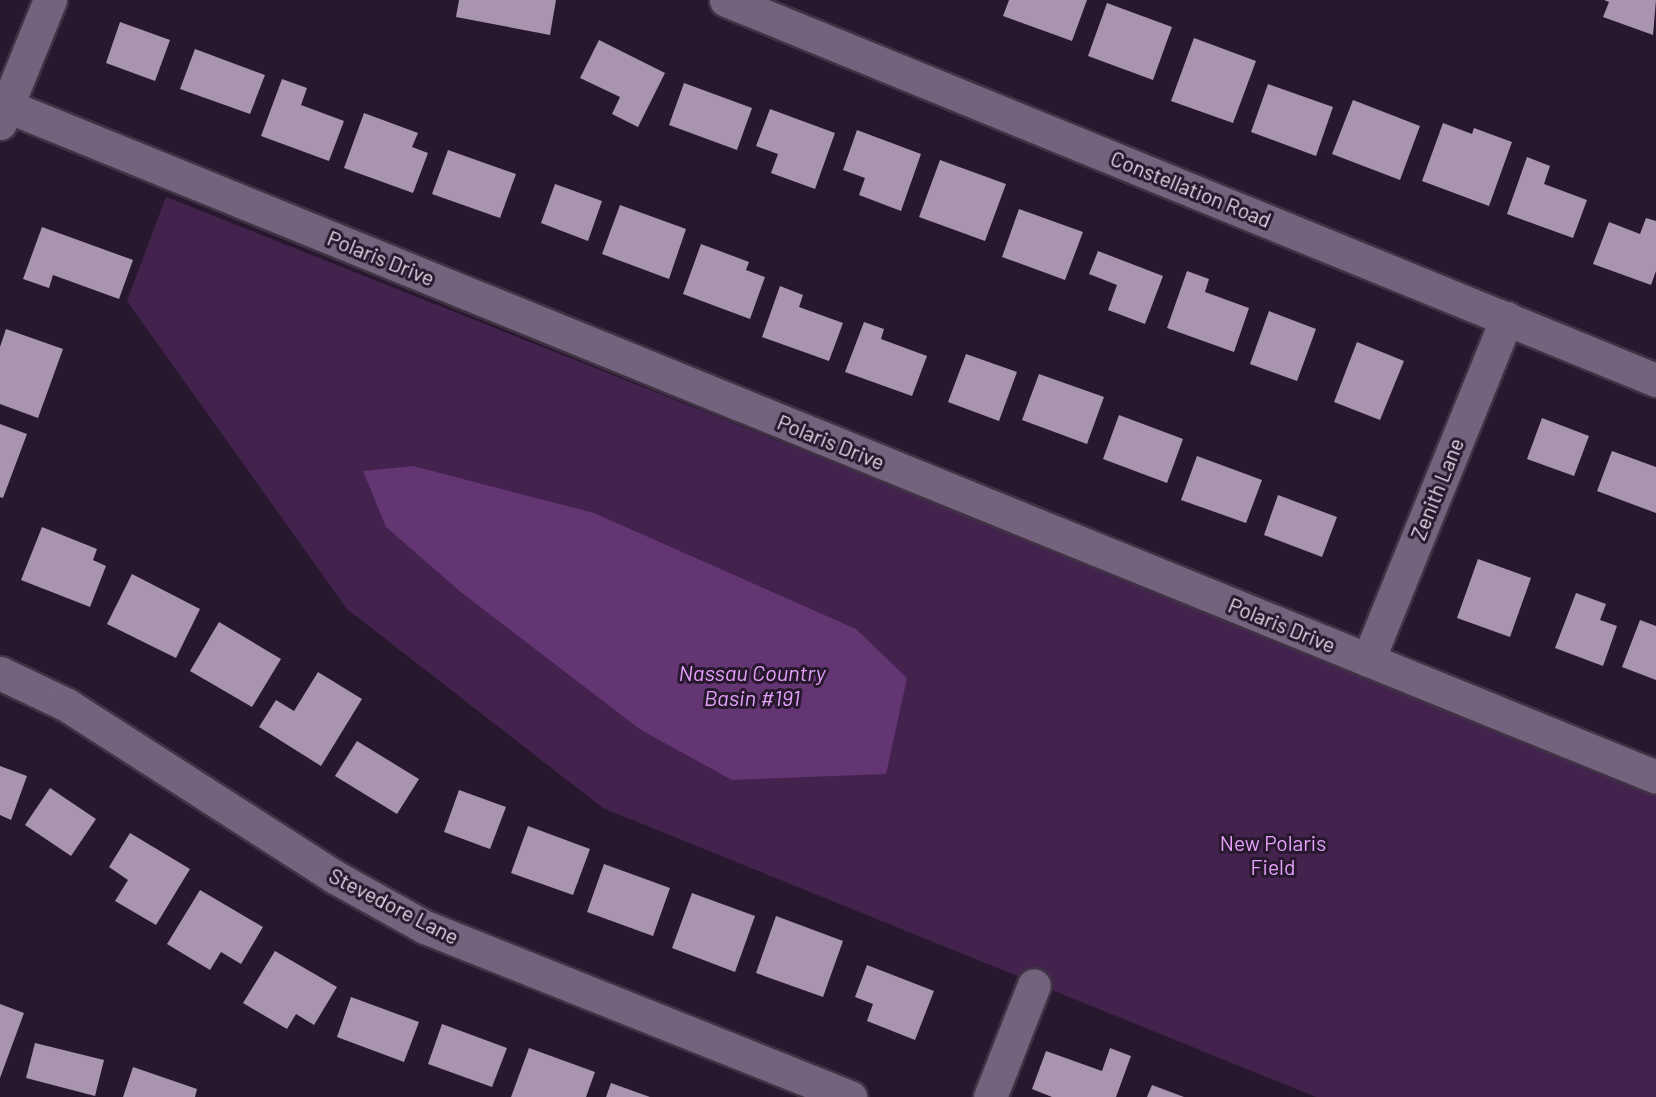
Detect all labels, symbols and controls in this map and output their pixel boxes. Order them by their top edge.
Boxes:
street label: Constellation Road [1107,145,1275,233]
street label: Polaris Drive [324,225,438,291]
street label: Polaris Drive [774,409,888,475]
street label: Zenith Lane [1405,434,1469,544]
street label: Polaris Drive [1225,592,1339,658]
water label: Nassau Country Basin #191 [678,659,826,710]
park label: New Polaris Field [1220,830,1326,880]
street label: Stevedore Lane [325,862,463,950]

